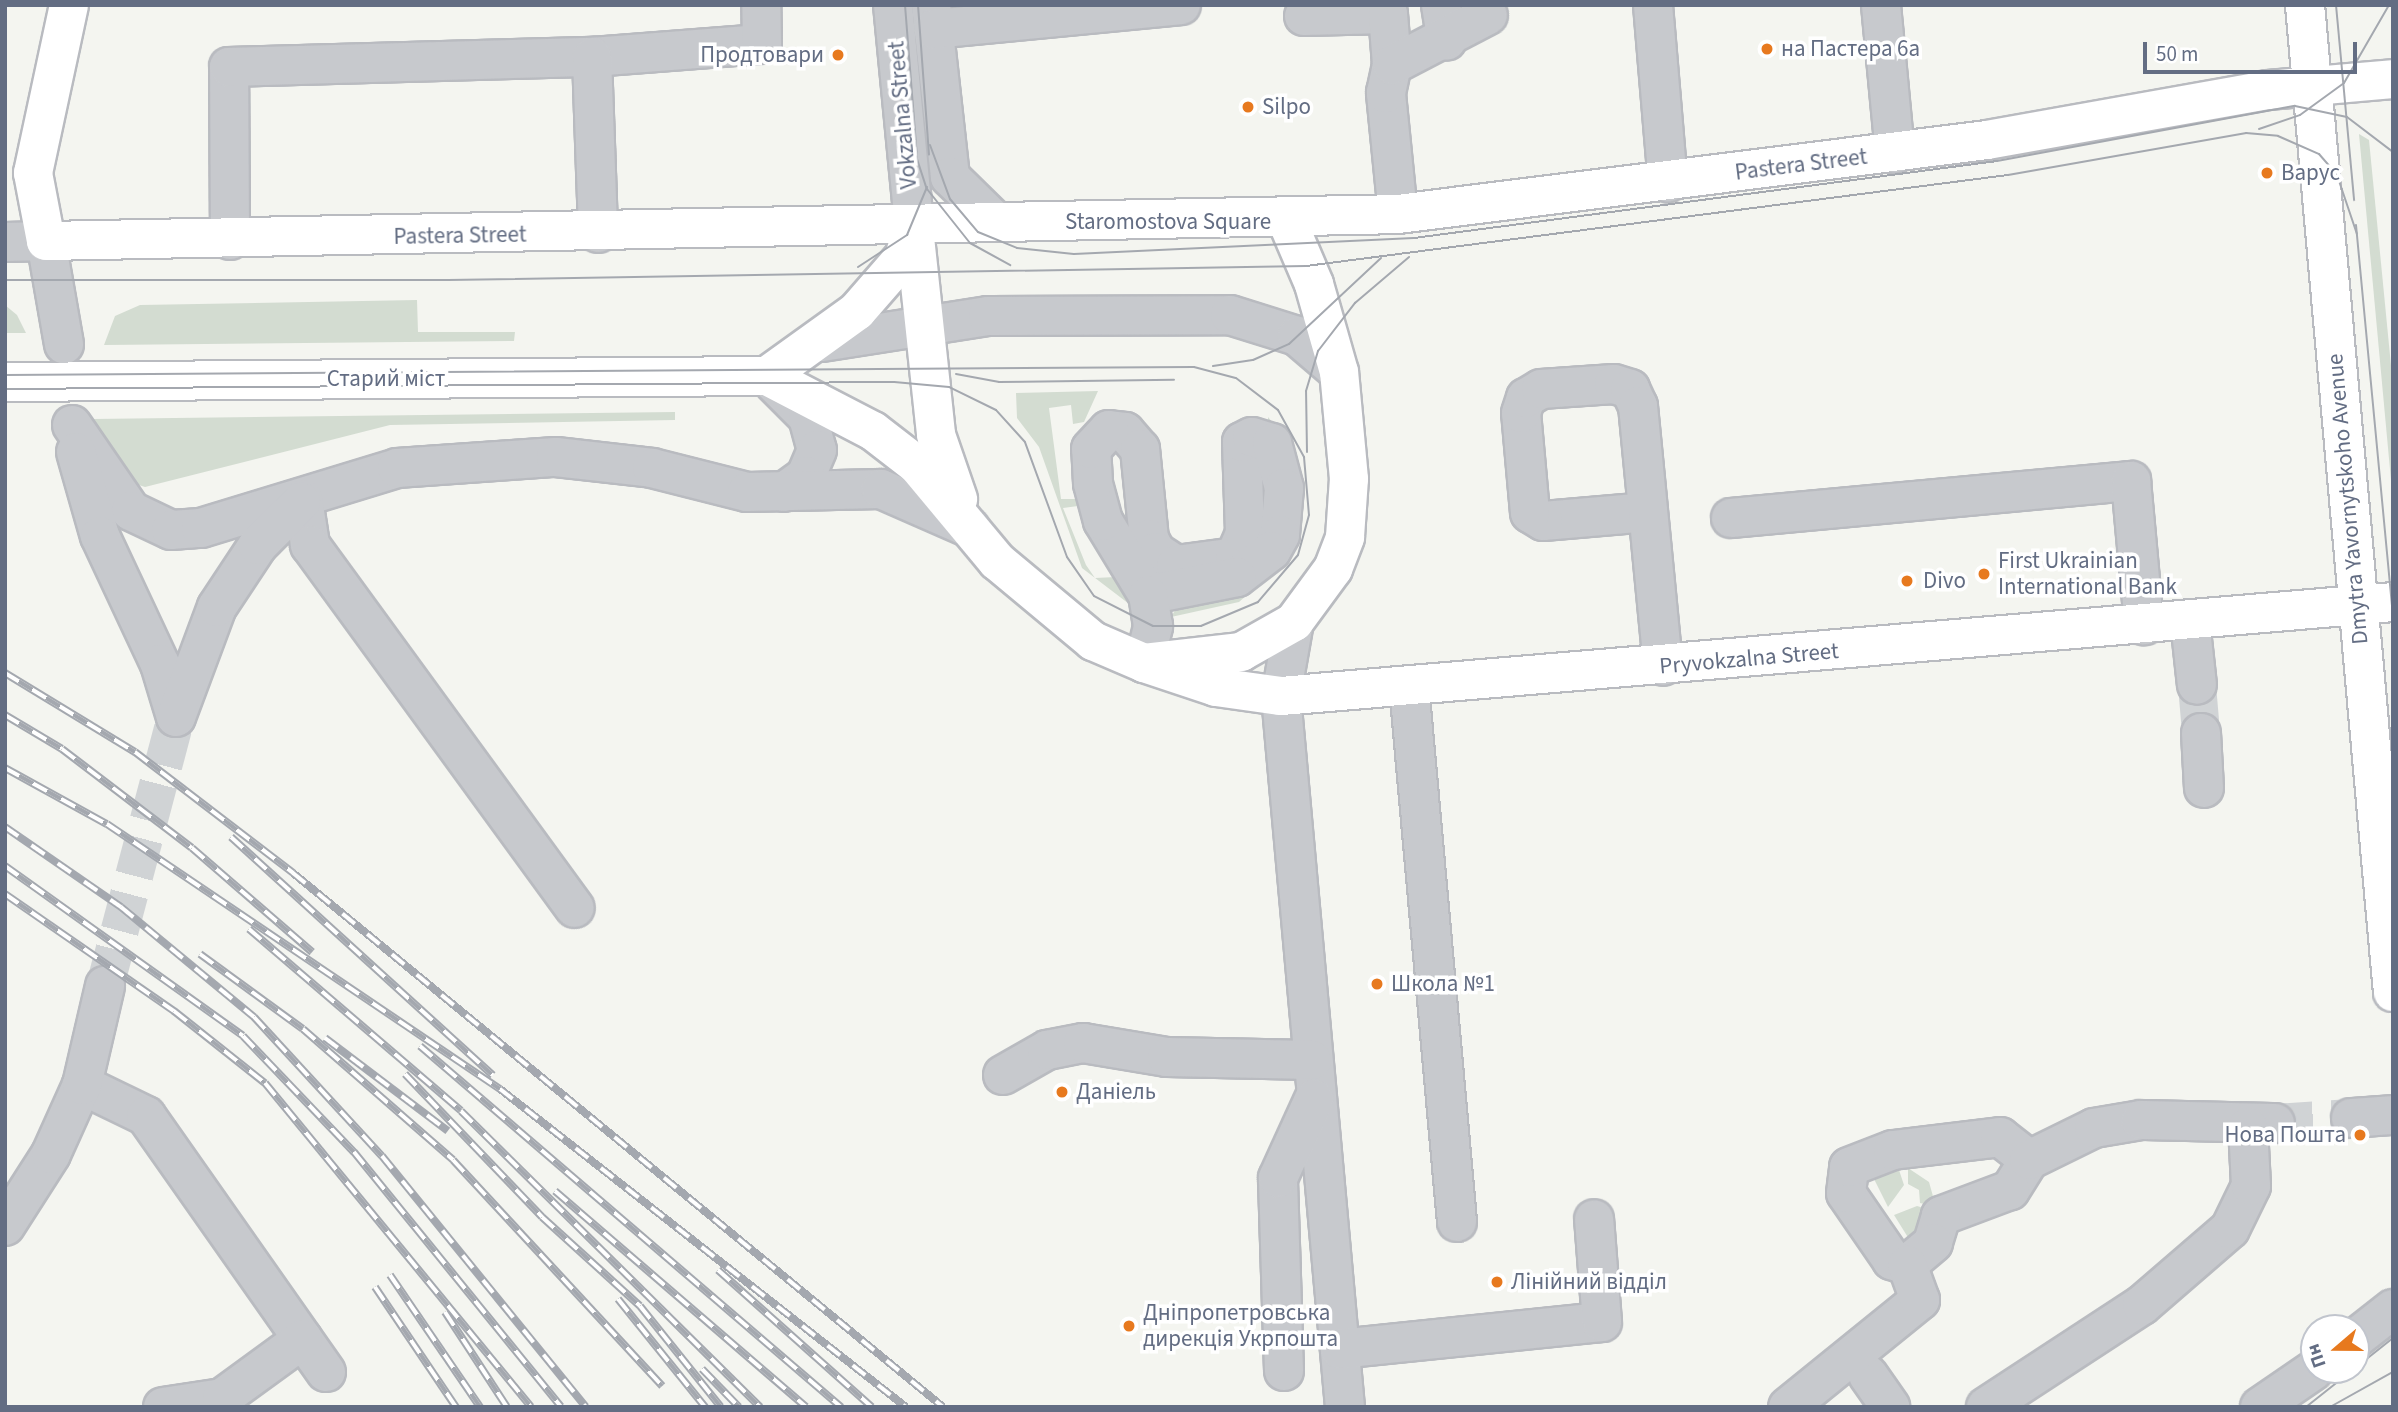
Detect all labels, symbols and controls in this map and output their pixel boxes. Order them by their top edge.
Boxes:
scale bar [2146,28,2360,72]
place label: на Пастера 6а [1781,35,1920,63]
text: 50 m [2156,39,2198,69]
street label: Vokzalna Street [883,40,923,190]
place label: Продтовари [700,41,824,69]
marker: на Пастера 6а [1759,41,1775,57]
marker: Продтовари [830,47,846,63]
place label: Silpo [1262,93,1311,121]
marker: Silpo [1240,99,1256,115]
street label: Pastera Street [1733,143,1869,187]
place label: Варус [2281,159,2340,187]
marker: Варус [2259,165,2275,181]
street label: Staromostova Square [1065,208,1271,236]
street label: Pastera Street [393,221,527,251]
street label: Dmytra Yavornytskoho Avenue [2322,352,2374,646]
street label: Старий міст [327,365,445,393]
place label: First Ukrainian International Bank [1998,547,2177,601]
marker: First Ukrainian International Bank [1976,566,1992,582]
place label: Divo [1923,567,1966,595]
marker: Divo [1897,571,1917,591]
street label: Pryvokzalna Street [1658,637,1840,681]
place label: Школа №1 [1391,970,1495,998]
marker: Школа №1 [1369,976,1385,992]
place label: Даніель [1076,1078,1156,1106]
marker: Даніель [1054,1084,1070,1100]
place label: Нова Пошта [2224,1121,2346,1149]
marker: Нова Пошта [2352,1127,2368,1143]
place label: Лінійний відділ [1511,1268,1667,1296]
marker: Лінійний відділ [1489,1274,1505,1290]
place label: Дніпропетровська дирекція Укрпошта [1143,1299,1338,1353]
north arrow [2300,1314,2370,1384]
marker: Дніпропетровська дирекція Укрпошта [1121,1318,1137,1334]
text: Пн [2300,1340,2333,1371]

